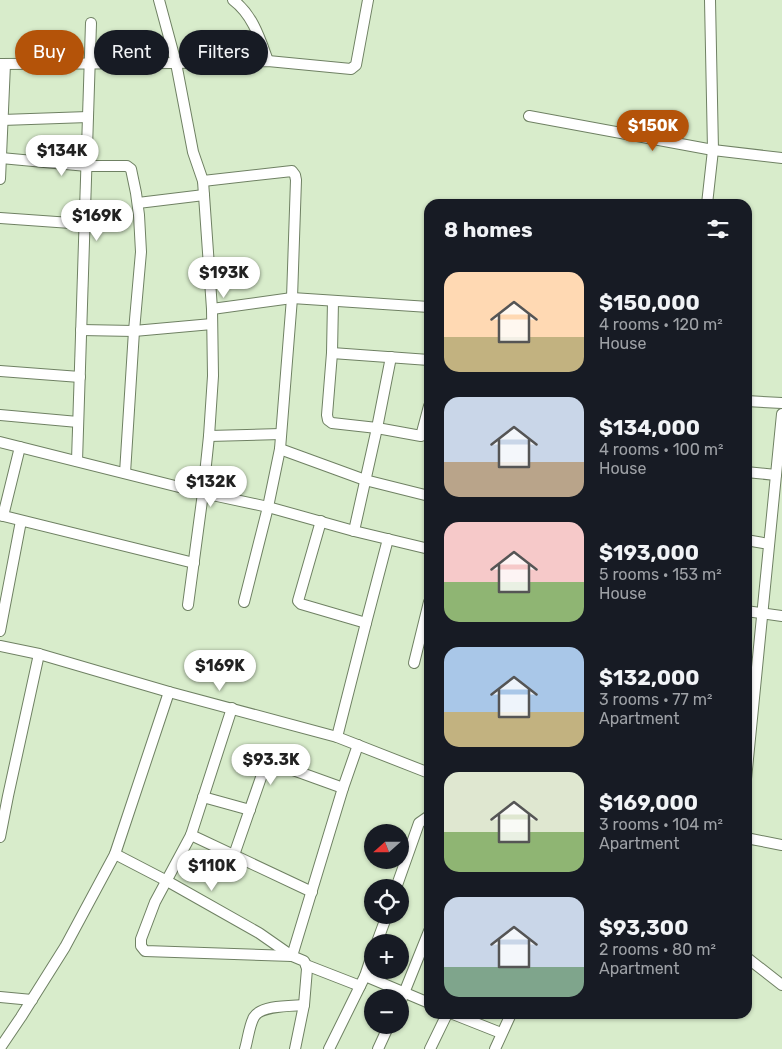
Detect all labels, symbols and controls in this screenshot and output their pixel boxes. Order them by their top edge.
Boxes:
chip: Buy [15,30,84,75]
chip: Rent [94,30,169,75]
chip: Filters [179,30,268,75]
pin: $150K [618,110,688,152]
text: $150K [628,116,678,135]
pin: $134K [27,134,97,177]
text: $134K [37,141,87,160]
pin: $169K [62,200,132,242]
text: $169K [72,206,122,225]
icon: filters [704,215,732,243]
text: 8 homes [444,217,533,242]
pin: $193K [189,256,259,299]
text: $193K [199,263,249,282]
text: $150,000 [599,290,700,315]
icon: home [484,292,544,352]
text: 4 rooms · 120 m² [599,315,723,334]
text: House [599,334,646,353]
text: $134,000 [599,415,700,440]
icon: home [484,417,544,477]
text: 4 rooms · 100 m² [599,440,723,459]
text: House [599,459,646,478]
pin: $132K [176,466,246,508]
text: $132K [186,472,236,491]
text: $193,000 [599,540,699,565]
icon: home [484,542,544,602]
text: 5 rooms · 153 m² [599,565,722,584]
text: House [599,584,646,603]
pin: $169K [185,650,255,692]
text: $169K [195,656,245,675]
text: $132,000 [599,665,699,690]
icon: home [484,667,544,727]
text: 3 rooms · 77 m² [599,690,712,709]
text: Apartment [599,709,679,728]
pin: $93.3K [230,744,312,786]
text: $93.3K [242,750,300,769]
text: $169,000 [599,790,698,815]
icon: home [484,792,544,852]
text: 3 rooms · 104 m² [599,815,723,834]
north arrow [364,824,409,869]
map controls [364,824,409,1034]
text: Apartment [599,834,679,853]
pin: $110K [177,850,247,892]
text: $110K [188,856,236,875]
button: locate [364,879,409,924]
text: $93,300 [599,915,688,940]
icon: home [484,917,544,977]
button: + [364,934,409,979]
text: 2 rooms · 80 m² [599,940,716,959]
text: Apartment [599,959,679,978]
button: − [364,989,409,1034]

